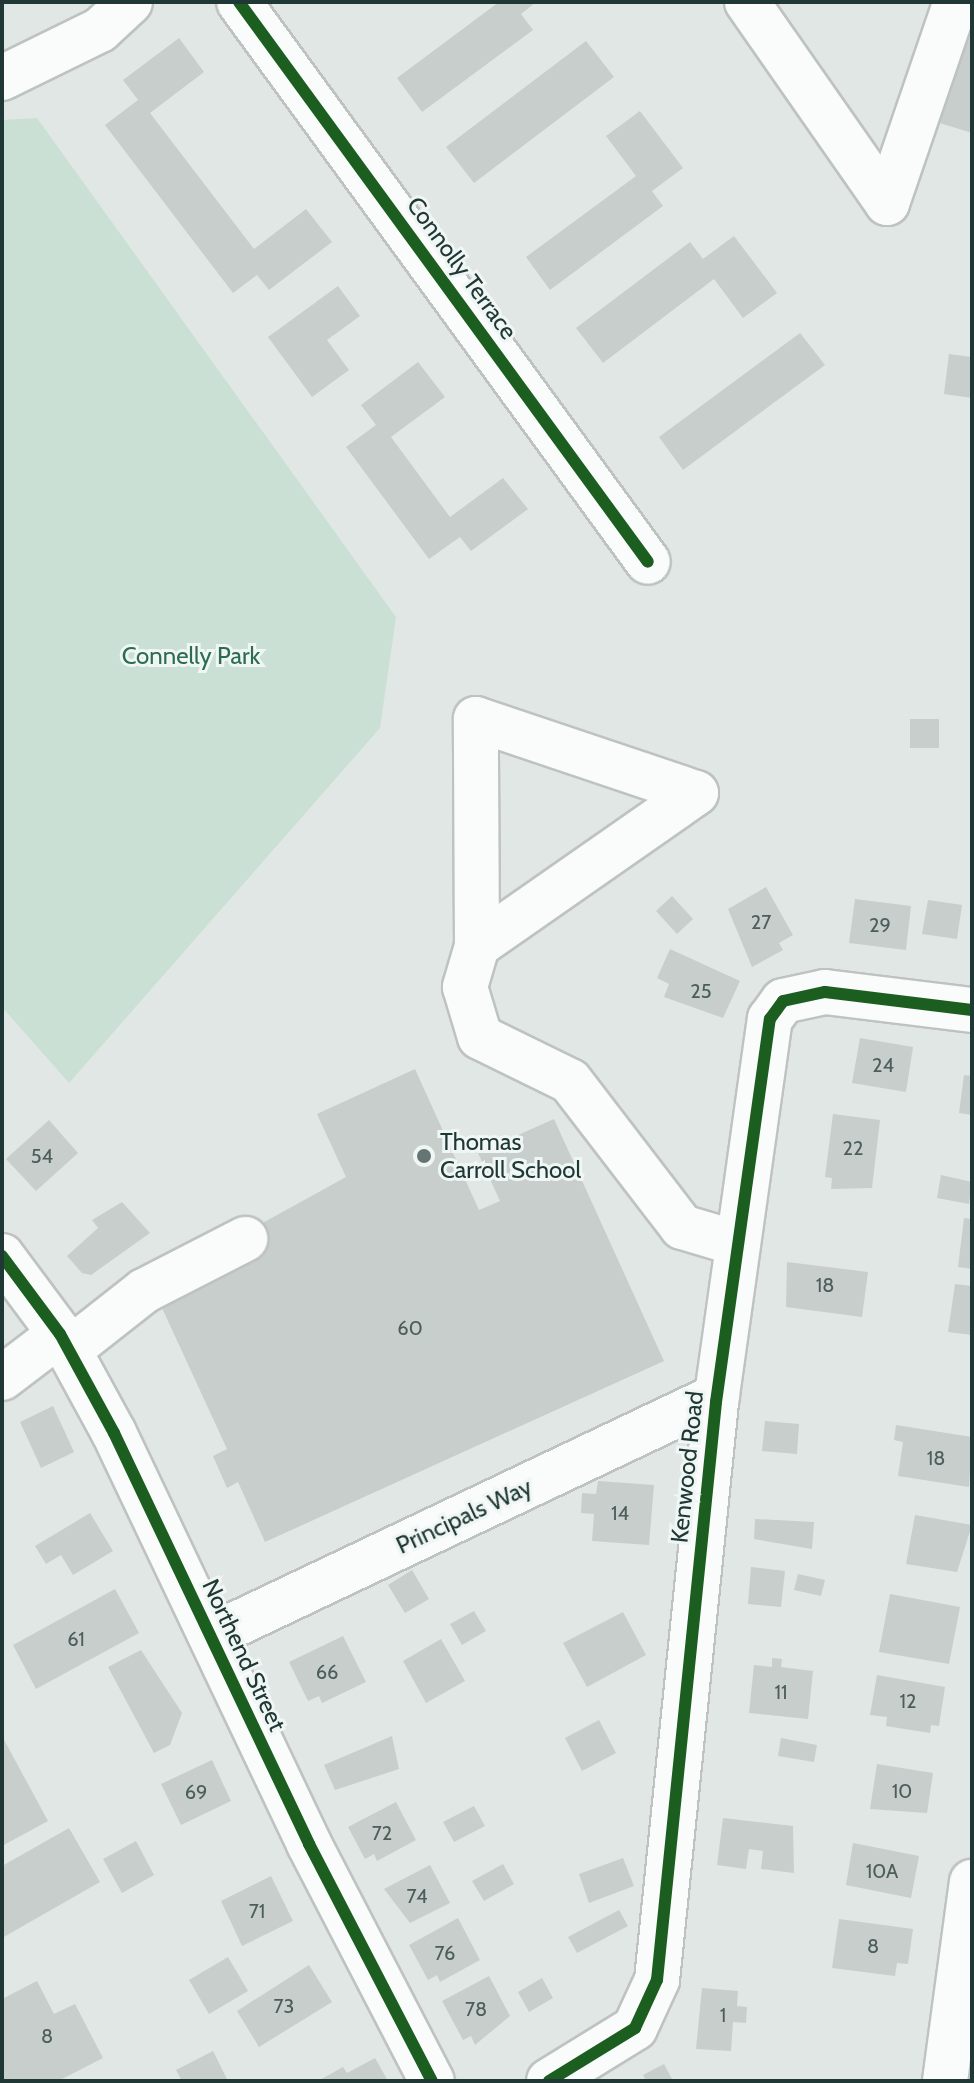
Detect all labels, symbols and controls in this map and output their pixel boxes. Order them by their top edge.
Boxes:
street label: Connolly Terrace [401,191,523,345]
park label: Connelly Park [122,642,260,670]
house number: 27 [751,910,771,934]
house number: 29 [869,913,891,937]
house number: 25 [690,979,712,1003]
house number: 24 [872,1053,894,1077]
place label: Thomas Carroll School [440,1128,581,1184]
house number: 22 [843,1136,863,1160]
house number: 54 [31,1144,53,1168]
marker: Thomas Carroll School [415,1147,433,1165]
house number: 18 [816,1273,834,1297]
house number: 60 [397,1316,423,1340]
street label: Kenwood Road [665,1390,709,1544]
house number: 18 [927,1446,945,1470]
street label: Principals Way [392,1472,536,1560]
house number: 14 [611,1501,629,1525]
street label: Northend Street [196,1574,292,1736]
house number: 61 [67,1627,85,1651]
house number: 66 [316,1660,338,1684]
house number: 11 [774,1680,788,1704]
house number: 12 [900,1689,916,1713]
house number: 10 [892,1779,912,1803]
house number: 69 [185,1780,207,1804]
house number: 72 [372,1821,392,1845]
house number: 10A [866,1859,898,1883]
house number: 74 [407,1884,427,1908]
house number: 71 [249,1899,265,1923]
house number: 8 [867,1934,879,1958]
house number: 76 [435,1941,455,1965]
house number: 73 [274,1994,294,2018]
house number: 78 [465,1997,487,2021]
house number: 1 [720,2003,726,2027]
house number: 8 [41,2024,53,2048]

